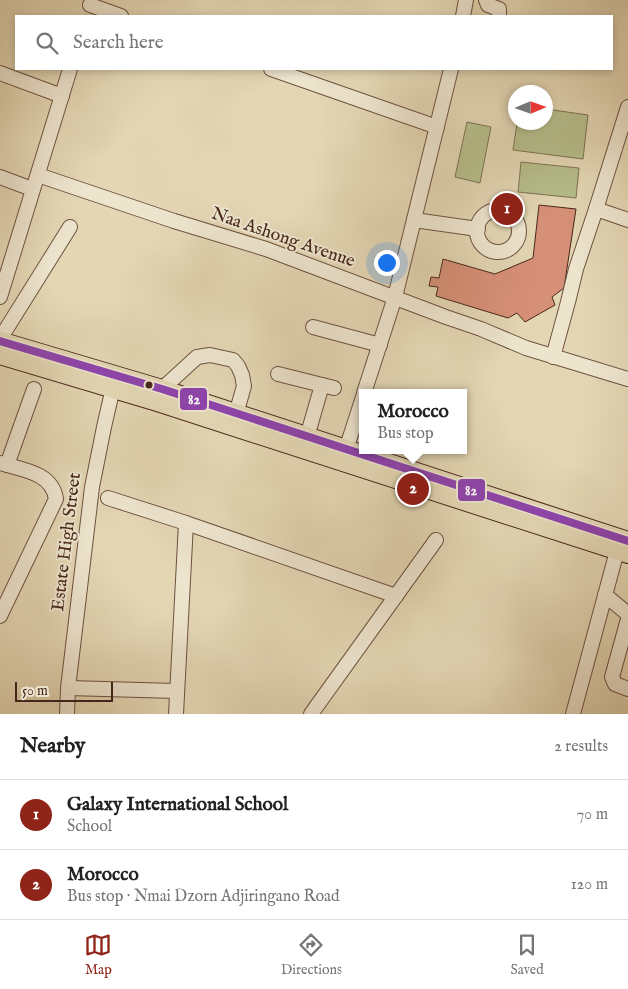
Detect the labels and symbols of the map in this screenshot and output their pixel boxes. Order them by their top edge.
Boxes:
north arrow [508,85,553,130]
pin: 1 [491,190,523,228]
street label: Naa Ashong Avenue [208,203,358,273]
your location [374,250,400,276]
unlabelled marker [144,380,154,390]
line badge: 82 [179,387,208,411]
text: 82 [188,391,200,409]
pin: 2 [397,470,429,508]
street label: Estate High Street [47,471,87,613]
line badge: 82 [457,478,486,502]
text: 82 [465,482,477,500]
scale bar [15,679,112,702]

